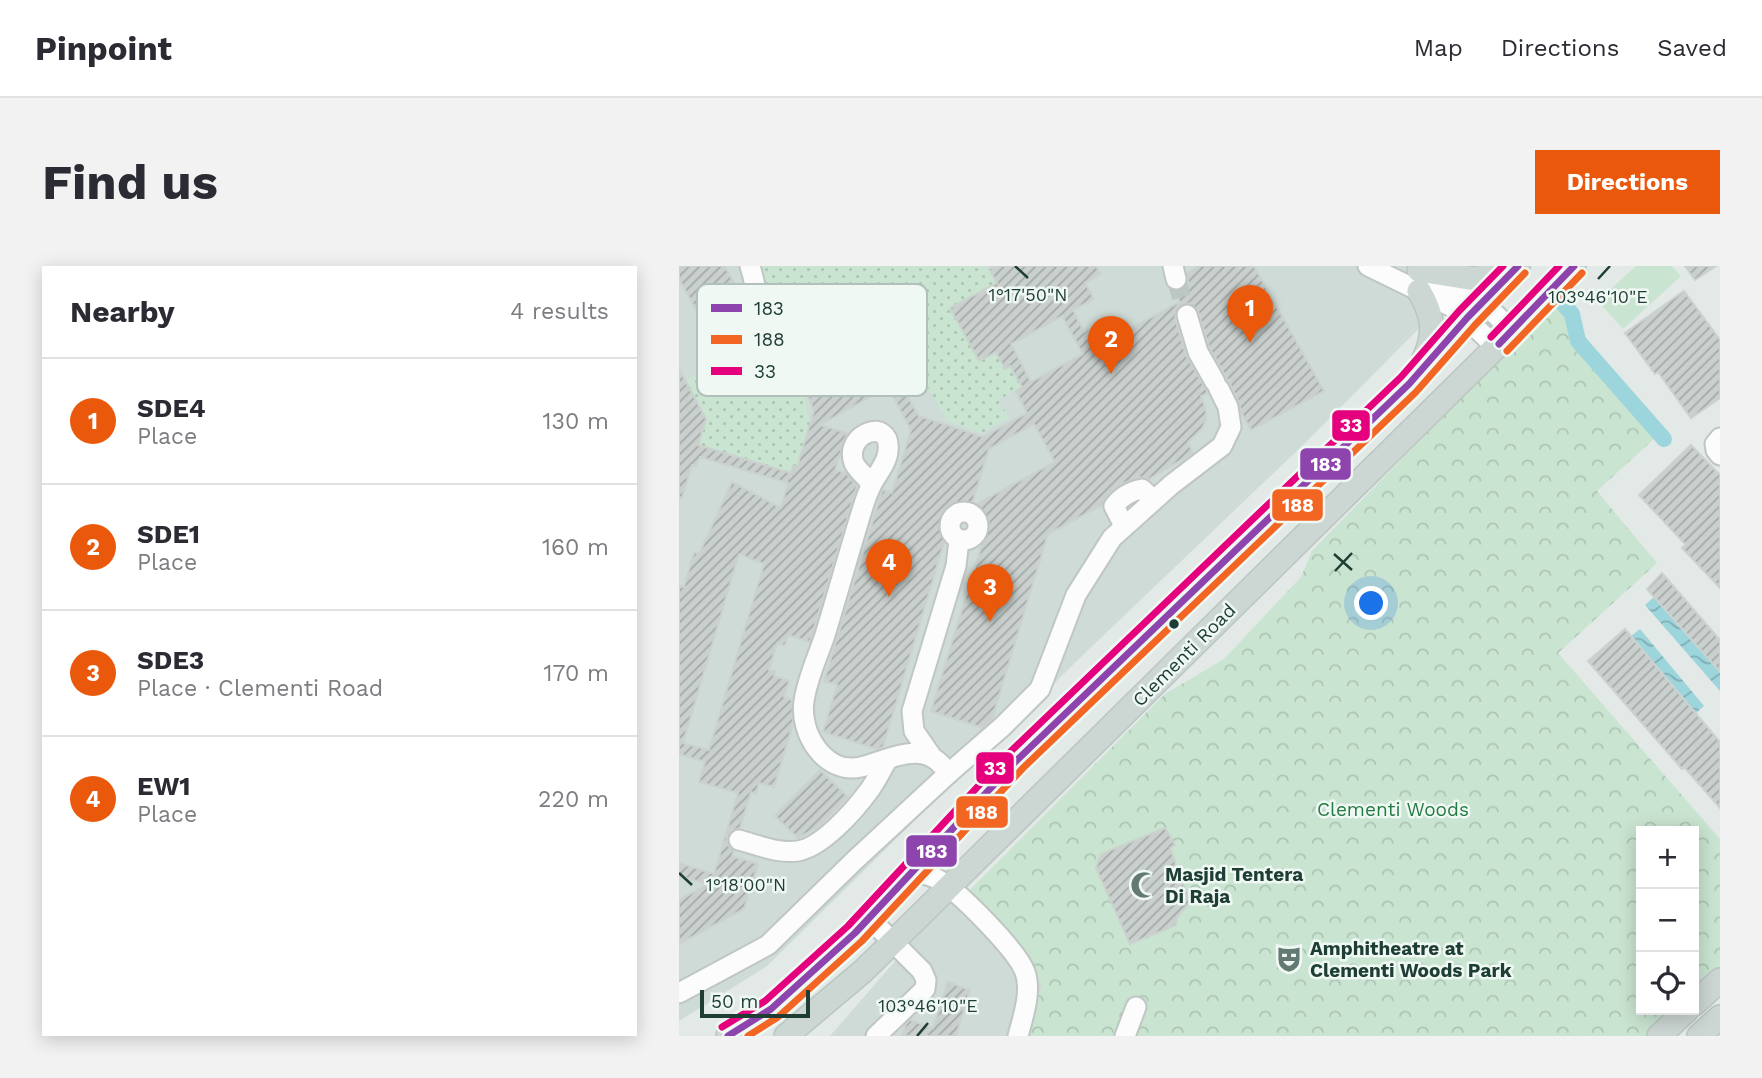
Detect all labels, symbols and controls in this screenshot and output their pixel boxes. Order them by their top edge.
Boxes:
text: Pinpoint [35,29,172,68]
text: Map [1414,34,1463,62]
text: Directions [1501,34,1619,62]
text: Saved [1657,34,1727,62]
button: Directions [1535,150,1720,214]
text: Find us [42,153,218,211]
legend [697,284,927,396]
text: 1°17'50"N [989,284,1067,305]
pin: 1 [1227,285,1273,343]
text: 103°46'10"E [1548,286,1648,307]
text: Nearby [70,294,175,329]
text: 183 [754,297,784,320]
text: 4 results [510,298,609,325]
pin: 2 [1088,316,1134,374]
text: 188 [754,328,785,351]
text: 33 [754,360,776,383]
text: SDE4 [137,393,206,423]
text: 1 [88,408,98,435]
text: 130 m [543,408,609,435]
line badge: 33 [1331,409,1371,442]
text: 33 [1340,414,1362,437]
text: Place [137,423,197,450]
line badge: 183 [1299,447,1352,481]
text: 183 [1310,453,1342,476]
line badge: 188 [1271,488,1324,522]
text: 188 [1282,494,1314,517]
text: SDE1 [137,519,200,549]
text: 2 [86,534,100,561]
text: 160 m [542,534,609,561]
pin: 4 [866,539,912,597]
text: Place [137,549,197,576]
pin: 3 [967,564,1013,622]
your location [1354,586,1388,620]
street label: Clementi Road [1128,599,1240,711]
unlabelled marker [1167,617,1181,631]
text: SDE3 [137,645,204,675]
text: 3 [86,660,100,687]
text: 170 m [544,660,609,687]
text: Place · Clementi Road [137,675,383,702]
line badge: 33 [975,751,1015,785]
text: 33 [984,757,1006,780]
text: EW1 [137,771,191,801]
text: 4 [86,786,100,813]
text: 220 m [538,786,609,813]
line badge: 188 [955,795,1009,829]
park label: Clementi Woods [1317,798,1469,821]
text: Place [137,801,197,828]
text: 188 [966,801,998,824]
map controls [1636,826,1699,1015]
button: + [1636,826,1699,889]
line badge: 183 [905,834,958,868]
text: 183 [916,840,948,863]
place label: Masjid Tentera Di Raja [1165,863,1303,908]
mosque icon: Masjid Tentera Di Raja [1129,870,1159,900]
text: 1°18'00"N [706,874,786,895]
button: − [1636,889,1699,952]
place label: Amphitheatre at Clementi Woods Park [1310,937,1512,982]
theatre icon: Amphitheatre at Clementi Woods Park [1274,944,1304,974]
button: locate [1636,952,1699,1015]
scale bar [700,987,810,1019]
text: 50 m [711,990,758,1013]
text: 103°46'10"E [878,995,978,1016]

